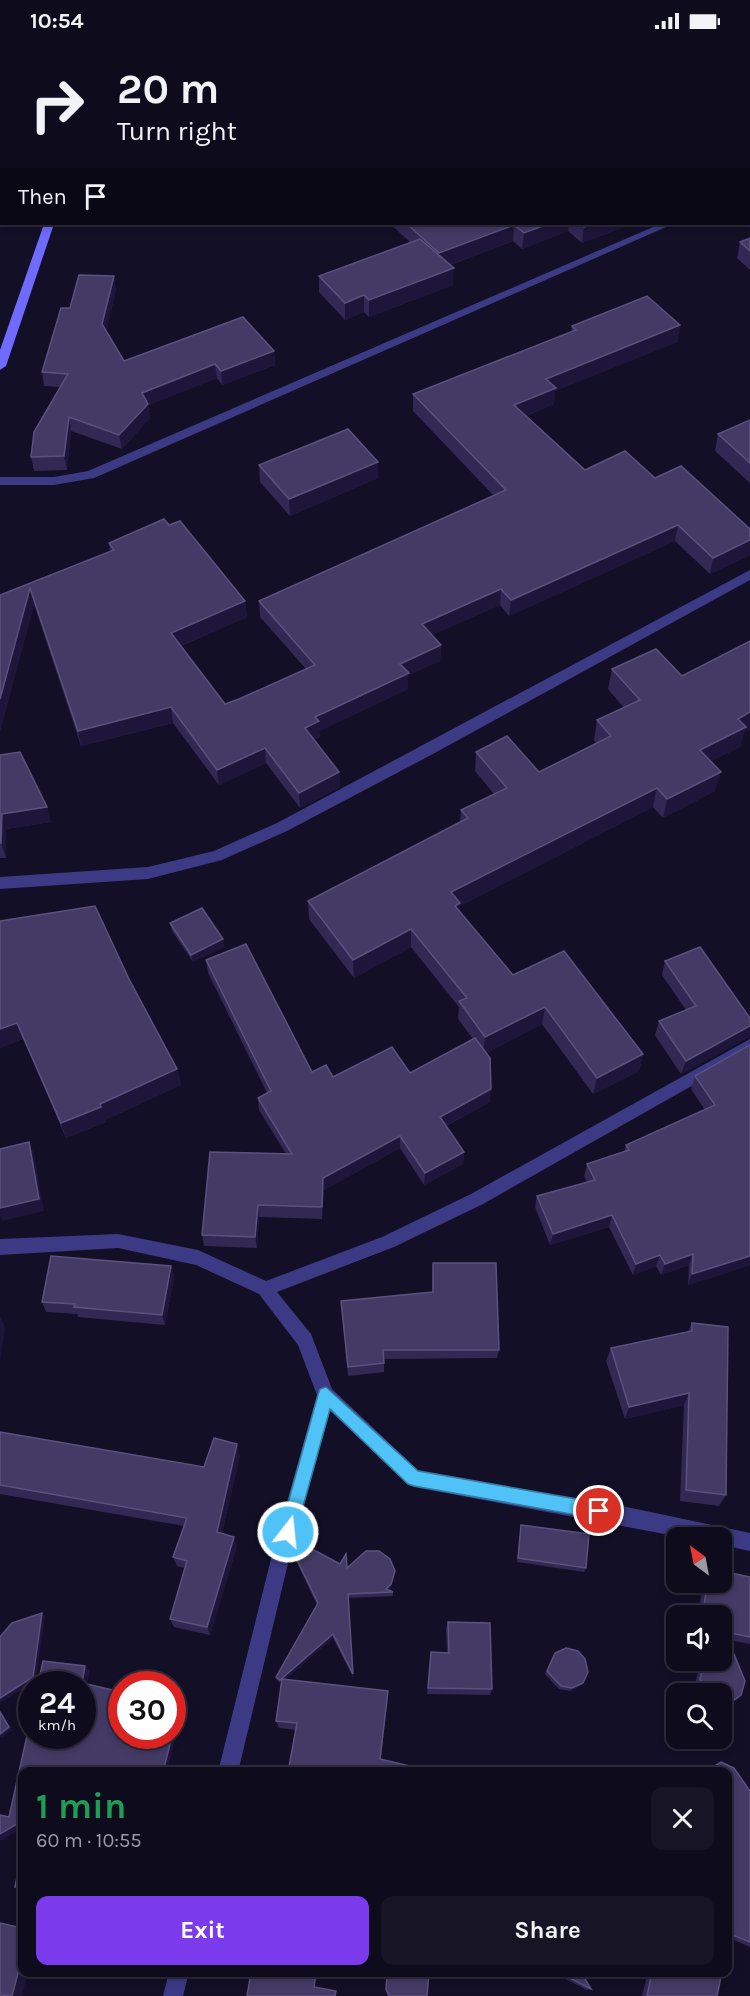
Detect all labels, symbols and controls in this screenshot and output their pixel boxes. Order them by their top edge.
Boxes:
text: 10:54 [30,8,84,34]
text: 20 m [117,64,219,114]
icon: right [18,66,96,144]
text: Turn right [117,115,237,147]
icon: arrive [79,180,112,213]
text: Then [18,184,67,210]
pin [573,1485,624,1536]
icon: arrive [582,1494,615,1527]
position arrow [256,1500,320,1564]
north arrow [666,1527,732,1593]
map controls [666,1527,732,1749]
button: sound [666,1605,732,1671]
speed limit sign: 30 [108,1671,186,1749]
button: search [666,1683,732,1749]
text: 24 [39,1685,75,1721]
text: km/h [38,1716,76,1734]
text: 1 min [36,1785,126,1827]
button: close [651,1787,714,1850]
text: 60 m · 10:55 [36,1829,142,1852]
button: Exit [36,1896,369,1965]
button: Share [381,1896,714,1965]

